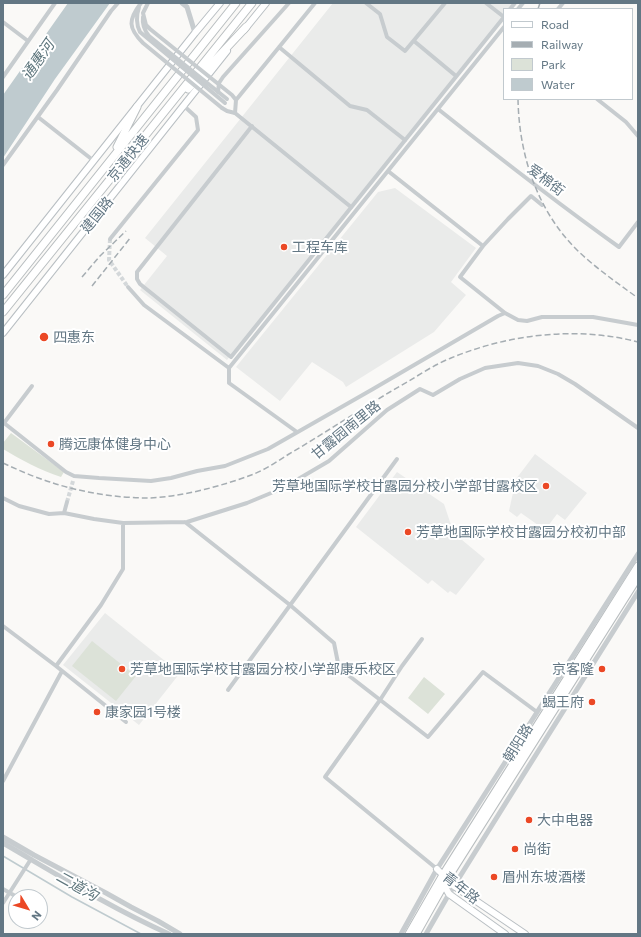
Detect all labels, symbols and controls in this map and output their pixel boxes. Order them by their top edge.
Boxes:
legend [503,8,633,100]
text: Road [541,17,569,31]
water label: 通惠河 [18,36,58,84]
text: Railway [541,37,583,51]
text: Park [541,57,566,71]
text: Water [541,77,575,91]
street label: 京通快速 [104,131,152,185]
street label: 爱棉街 [524,161,568,199]
street label: 建国路 [77,193,117,237]
place label: 工程车库 [292,239,348,255]
marker: 工程车库 [279,242,289,252]
place label: 四惠东 [53,329,95,345]
marker: 四惠东 [38,331,50,343]
street label: 甘露园南里路 [308,397,384,463]
place label: 腾远康体健身中心 [59,436,171,452]
marker: 腾远康体健身中心 [46,439,56,449]
place label: 芳草地国际学校甘露园分校小学部甘露校区 [272,478,538,494]
marker: 芳草地国际学校甘露园分校小学部甘露校区 [541,481,551,491]
place label: 芳草地国际学校甘露园分校初中部 [416,524,626,540]
marker: 芳草地国际学校甘露园分校初中部 [403,527,413,537]
place label: 芳草地国际学校甘露园分校小学部康乐校区 [130,661,396,677]
place label: 京客隆 [552,661,594,677]
marker: 芳草地国际学校甘露园分校小学部康乐校区 [117,664,127,674]
marker: 京客隆 [597,664,607,674]
place label: 蝎王府 [542,694,584,710]
marker: 蝎王府 [587,697,597,707]
place label: 康家园1号楼 [105,704,181,720]
marker: 康家园1号楼 [92,707,102,717]
street label: 朝阳路 [500,721,536,765]
place label: 大中电器 [537,812,593,828]
marker: 大中电器 [524,815,534,825]
place label: 尚街 [523,841,551,857]
marker: 尚街 [510,844,520,854]
water label: 二道沟 [53,867,101,905]
street label: 青年路 [439,868,483,908]
place label: 眉州东坡酒楼 [502,869,586,885]
marker: 眉州东坡酒楼 [489,872,499,882]
north arrow [8,889,48,929]
text: N [29,909,45,923]

